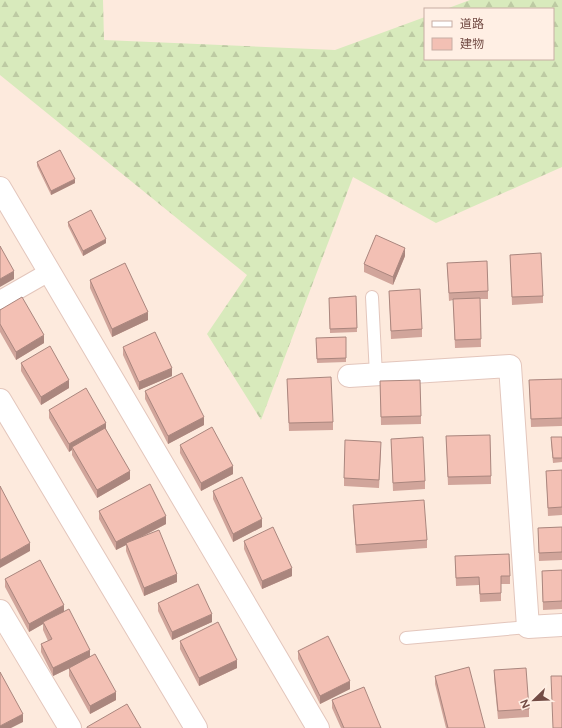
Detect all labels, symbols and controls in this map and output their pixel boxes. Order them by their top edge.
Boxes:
legend [424,8,554,60]
text: 道路 [460,17,484,31]
text: 建物 [460,37,484,51]
north arrow [514,680,554,720]
text: N [518,697,533,710]

